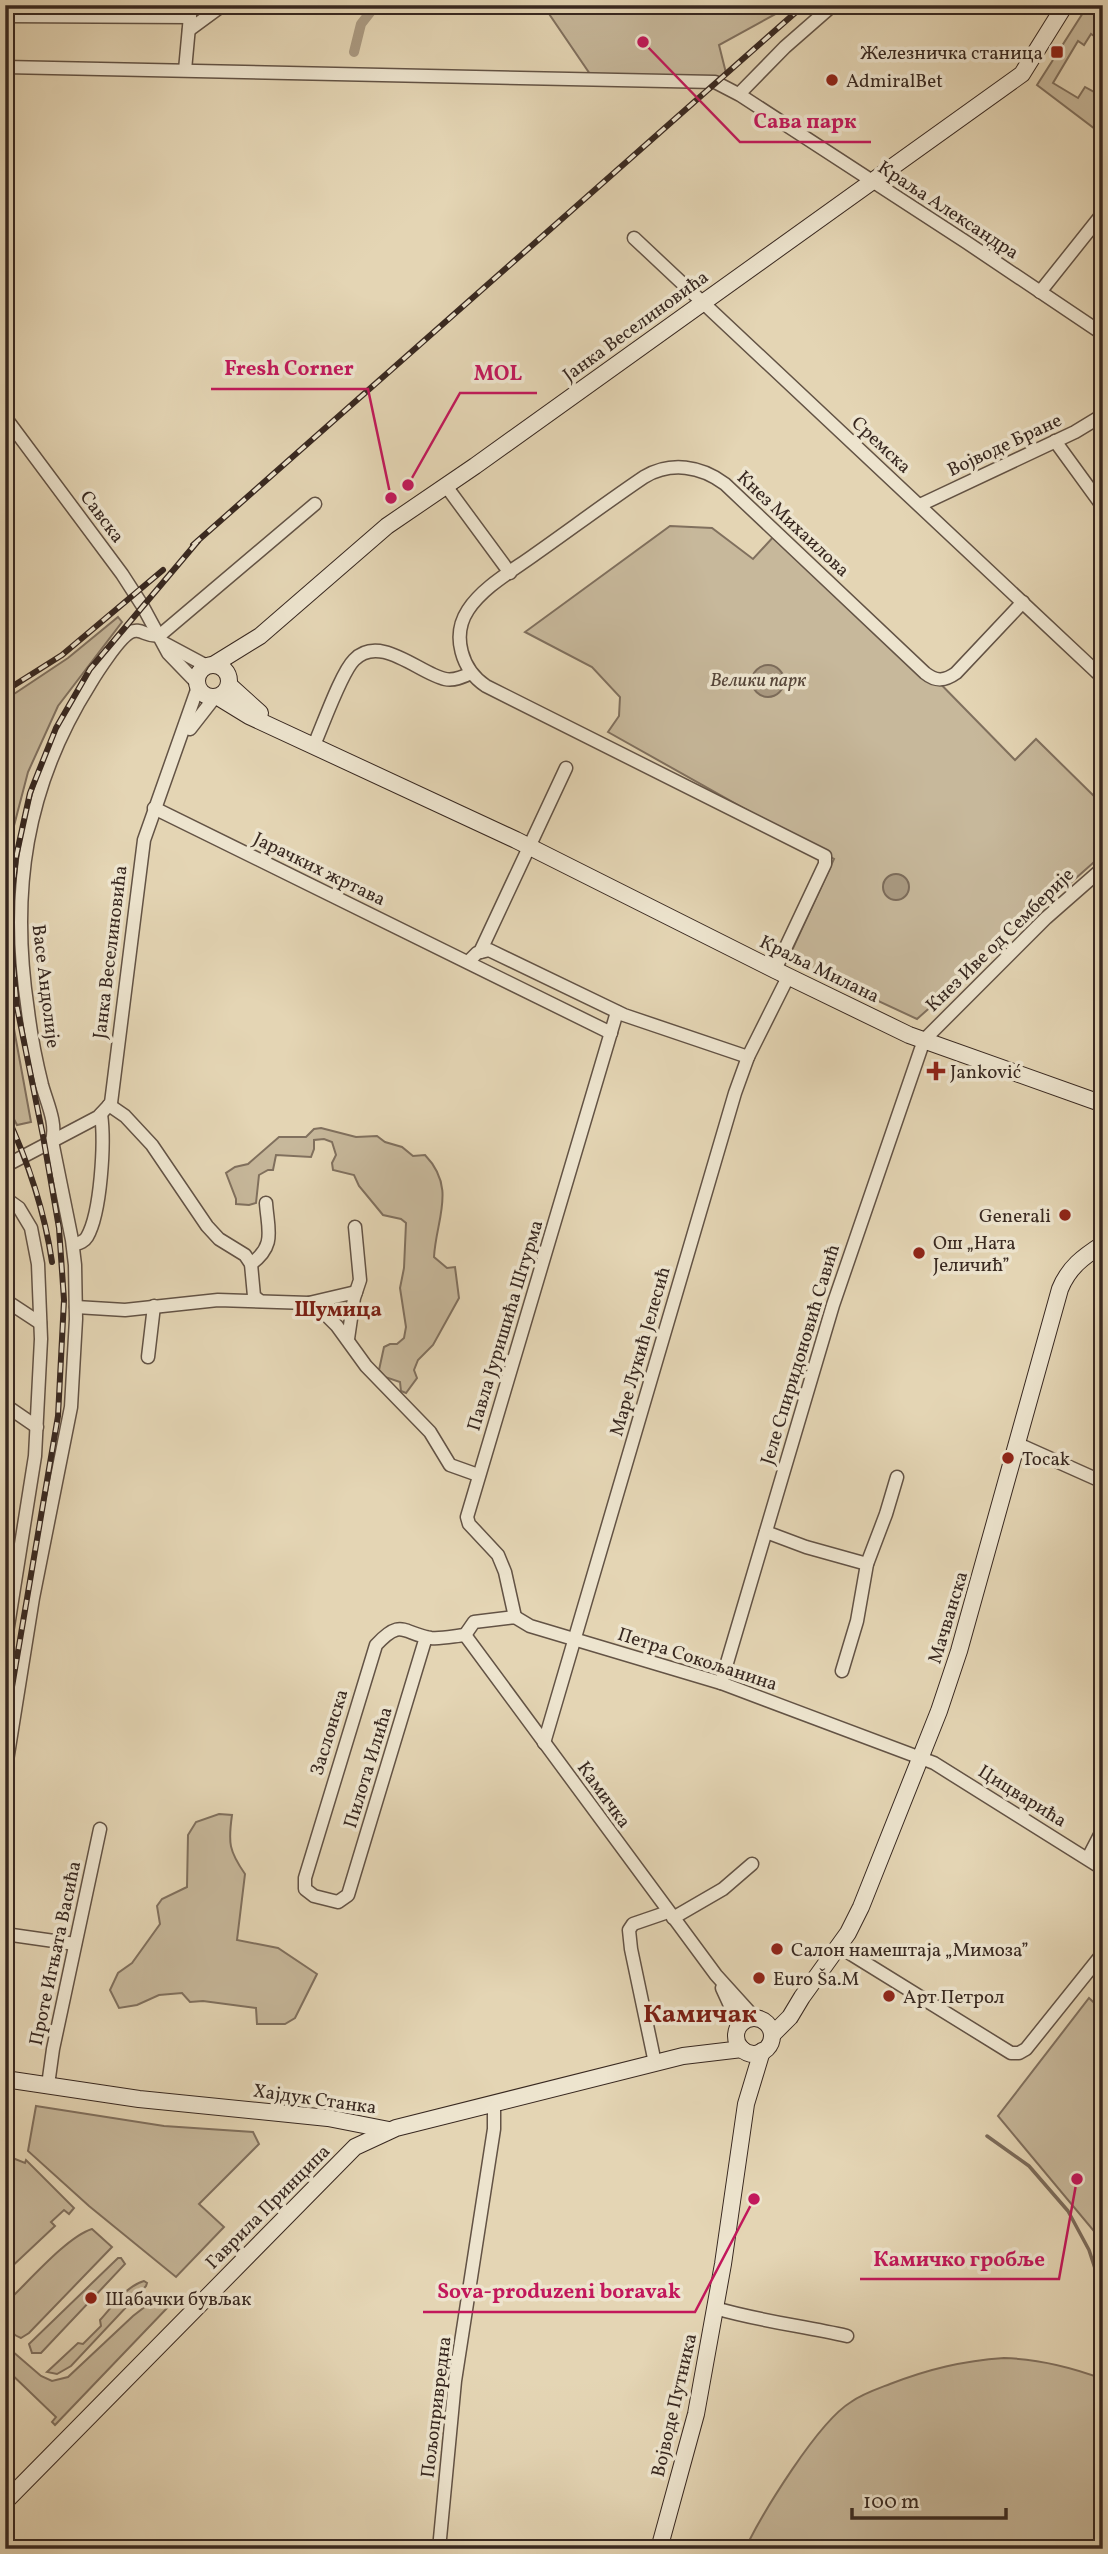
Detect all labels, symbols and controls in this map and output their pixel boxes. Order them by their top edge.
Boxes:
place label: Железничка станица [860,41,1043,67]
marker: Железничка станица [1049,44,1065,60]
place label: AdmiralBet [846,69,943,95]
marker: AdmiralBet [824,72,840,88]
callout: Сава парк [740,100,871,142]
text: Сава парк [753,108,857,137]
street label: Краља Александра [872,155,1024,266]
street label: Јанка Веселиновића [558,265,714,388]
callout: Fresh Corner [211,347,368,389]
callout: MOL [460,351,537,393]
text: Fresh Corner [224,355,354,384]
text: MOL [474,360,523,389]
street label: Војводе Бране [943,408,1066,484]
street label: Сремска [845,411,916,480]
street label: Кнез Михаилова [731,465,855,584]
street label: Савска [73,486,130,549]
park label: Велики парк [710,668,807,694]
street label: Јарачких жртава [249,826,390,913]
street label: Кнез Иве од Семберије [920,863,1080,1018]
street label: Јанка Веселиновића [87,864,135,1040]
street label: Васе Андолије [25,923,66,1050]
street label: Краља Милана [755,930,883,1010]
place label: Janković [950,1060,1021,1086]
marker: Janković [928,1063,944,1079]
place label: Generali [979,1204,1051,1230]
marker: Generali [1057,1207,1073,1223]
street label: Павла Јуришића Штурма [461,1217,550,1434]
place label: Ош „Ната Јеличић” [933,1231,1016,1279]
street label: Јеле Спиридоновић Савић [755,1241,847,1468]
marker: Ош „Ната Јеличић” [911,1245,927,1261]
street label: Маре Лукић Јелесић [604,1264,678,1440]
district label: Шумица [294,1296,382,1325]
place label: Tocak [1022,1447,1070,1473]
marker: Tocak [1000,1450,1016,1466]
street label: Мачванска [923,1568,975,1667]
street label: Петра Сокољанина [614,1622,781,1698]
street label: Заслонска [304,1686,355,1779]
street label: Пилота Илића [338,1704,400,1832]
street label: Камичка [570,1756,636,1834]
street label: Цицварића [973,1759,1071,1834]
street label: Проте Игњата Васића [24,1859,88,2048]
place label: Салон намештаја „Мимоза” [791,1938,1029,1964]
marker: Салон намештаја „Мимоза” [769,1941,785,1957]
place label: Euro Ša.M [773,1967,859,1993]
marker: Euro Ša.M [751,1970,767,1986]
place label: Арт Петрол [903,1985,1004,2011]
marker: Арт Петрол [881,1988,897,2004]
district label: Камичак [643,1997,758,2033]
street label: Хајдук Станка [251,2078,378,2121]
street label: Гаврила Принципа [200,2139,337,2276]
callout: Камичко гробље [860,2237,1059,2279]
text: Камичко гробље [873,2246,1045,2275]
callout: Sova-produzeni boravak [423,2270,695,2312]
text: Sova-produzeni boravak [437,2278,681,2307]
place label: Шабачки бувљак [105,2287,251,2313]
marker: Шабачки бувљак [83,2290,99,2306]
street label: Војводе Путника [646,2331,704,2480]
street label: Пољопривредна [415,2335,459,2480]
scale bar [852,2477,1006,2521]
text: 100 m [863,2488,920,2517]

